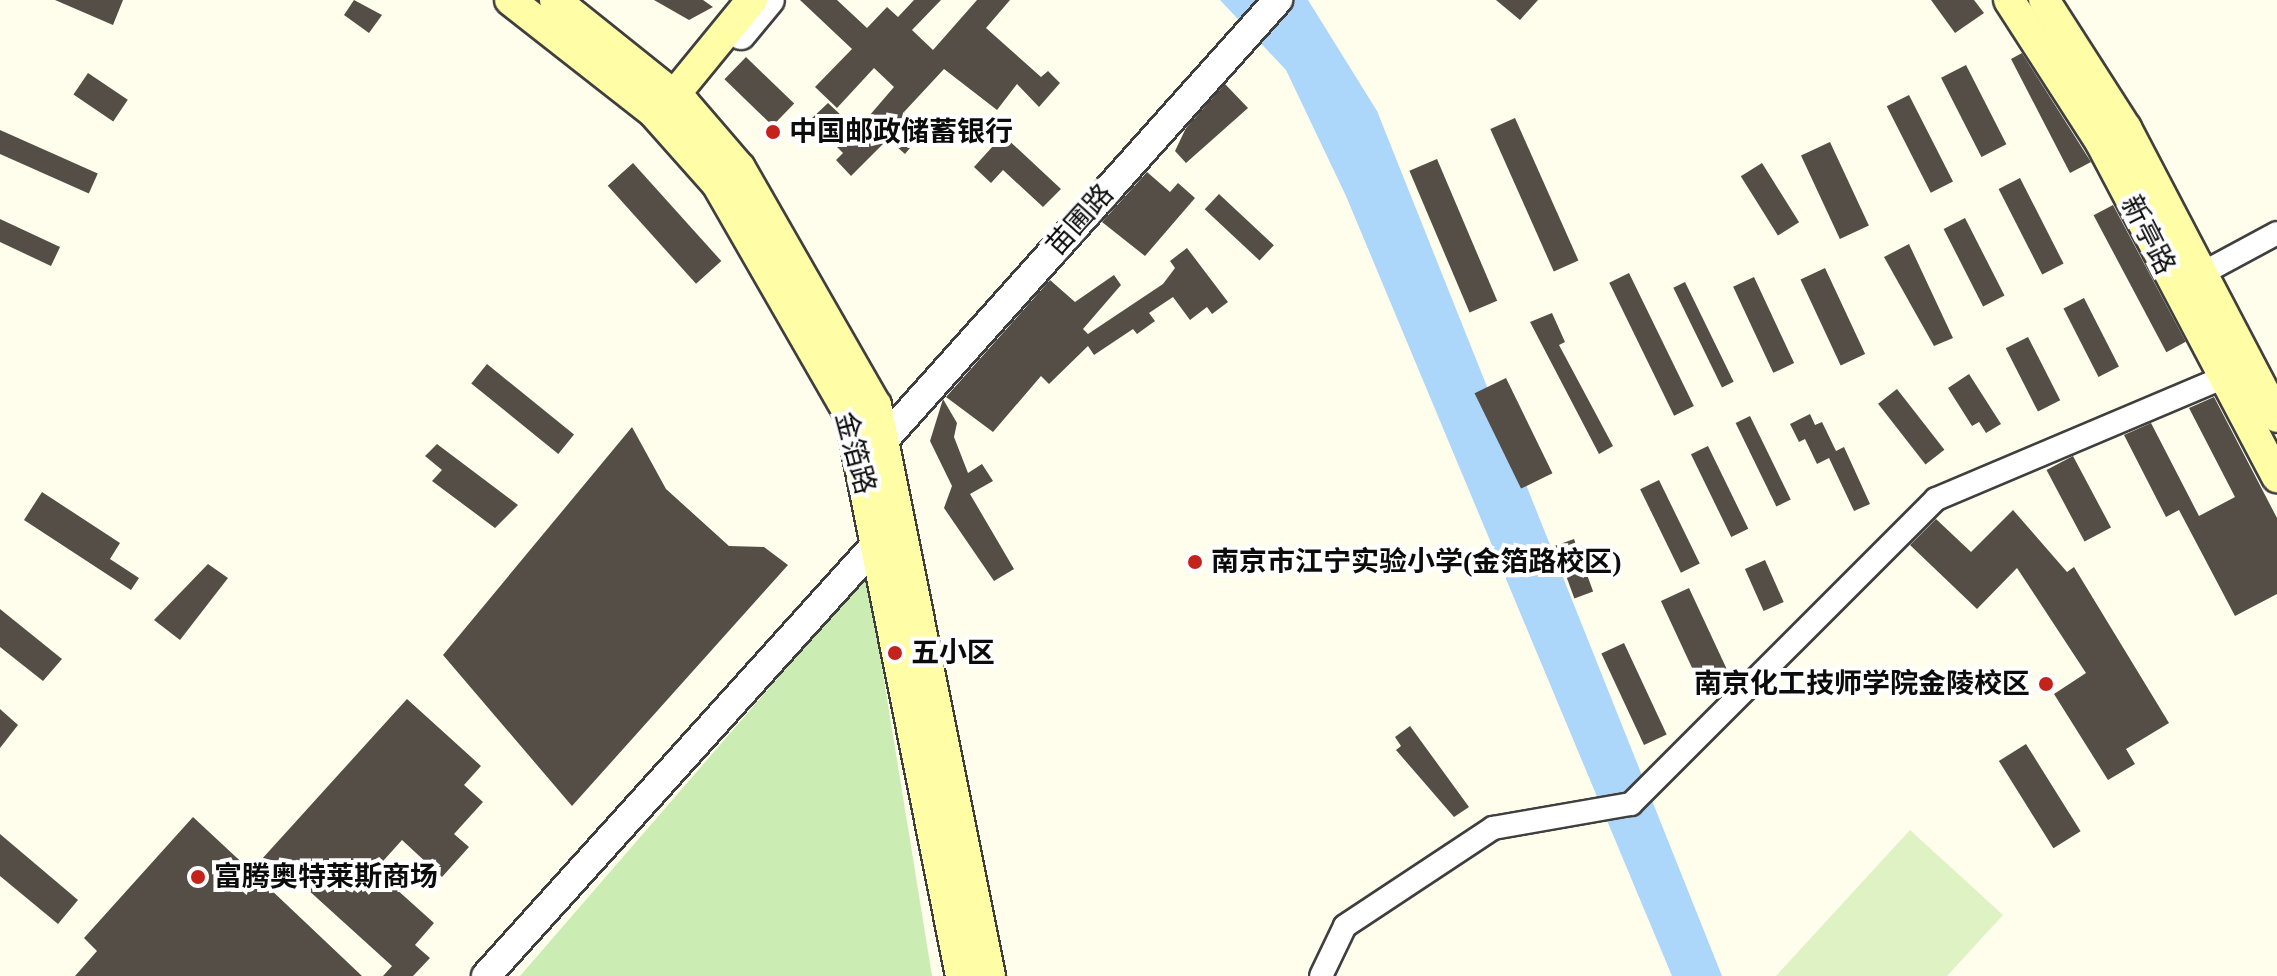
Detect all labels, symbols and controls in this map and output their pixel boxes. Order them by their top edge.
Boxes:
place label: 中国邮政储蓄银行 [789,115,1013,149]
marker: 中国邮政储蓄银行 [764,123,782,141]
street label: 苗圃路 [1039,178,1121,262]
street label: 新亭路 [2114,190,2182,280]
street label: 金箔路 [828,408,882,498]
place label: 南京市江宁实验小学(金箔路校区) [1211,545,1622,579]
marker: 南京市江宁实验小学(金箔路校区) [1186,553,1204,571]
place label: 五小区 [911,636,995,670]
marker: 五小区 [886,644,904,662]
place label: 南京化工技师学院金陵校区 [1694,667,2030,701]
marker: 南京化工技师学院金陵校区 [2037,675,2055,693]
place label: 富腾奥特莱斯商场 [214,860,438,894]
marker: 富腾奥特莱斯商场 [189,868,207,886]

